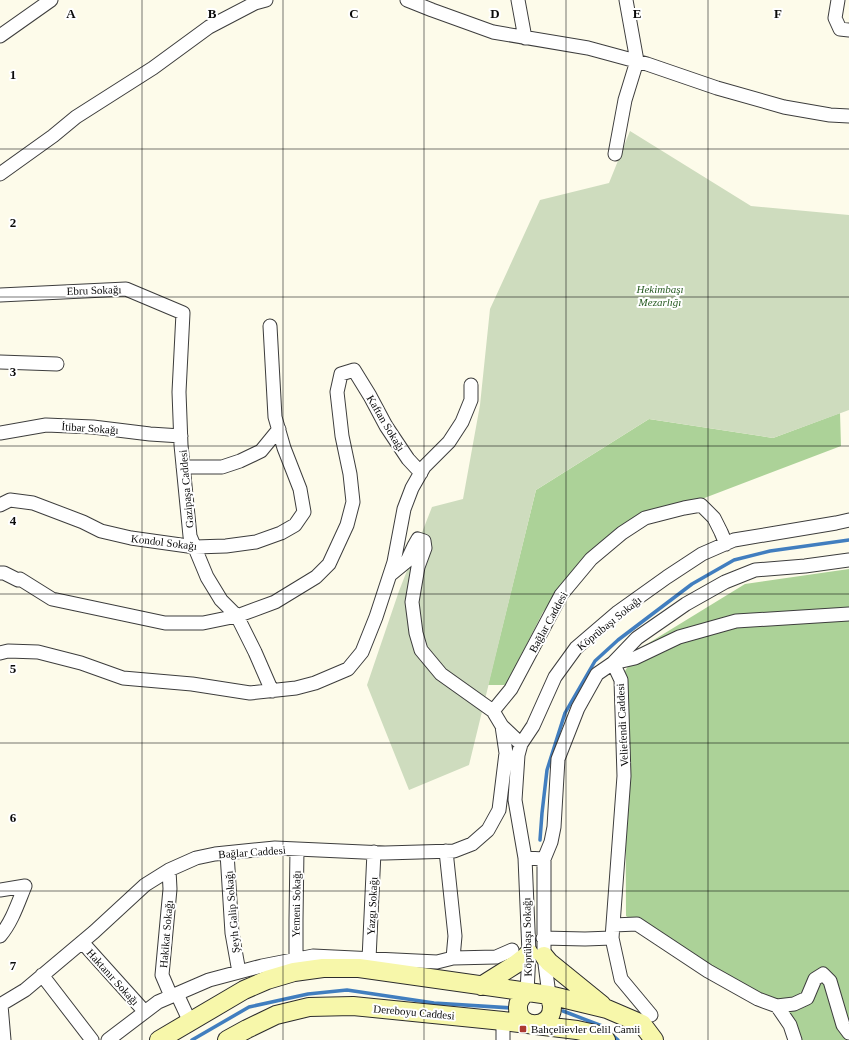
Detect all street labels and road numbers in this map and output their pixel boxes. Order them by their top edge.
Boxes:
street label: Ebru Sokağı [66,283,122,297]
street label: Kaftan Sokağı [365,393,407,453]
street label: İtibar Sokağı [61,420,119,436]
street label: Gazipaşa Caddesi [177,449,195,529]
street label: Kondol Sokağı [130,532,198,552]
street label: Bağlar Caddesi [526,590,570,654]
street label: Köprübaşı Sokağı [574,593,644,653]
street label: Veliefendi Caddesi [614,683,630,767]
street label: Bağlar Caddesi [218,844,286,860]
street label: Şeyh Galip Sokağı [222,870,242,954]
street label: Yemeni Sokağı [289,870,303,938]
street label: Yazgı Sokağı [364,876,380,936]
street label: Köprübaşı Sokağı [520,897,534,977]
street label: Hakikat Sokağı [157,900,175,968]
street label: Haktanır Sokağı [85,946,141,1008]
street label: Dereboyu Caddesi [373,1002,455,1022]

